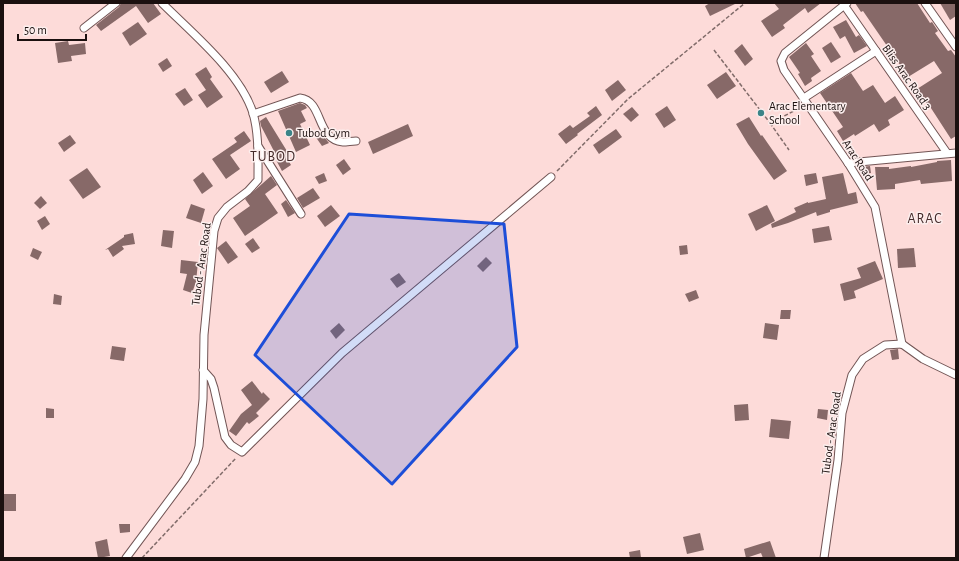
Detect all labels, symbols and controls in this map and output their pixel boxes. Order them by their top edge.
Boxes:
scale bar [18,16,86,42]
text: 50 m [24,24,47,36]
street label: Bliss Arac Road 3 [880,42,934,112]
place label: Arac Elementary School [769,100,846,126]
marker: Arac Elementary School [756,108,766,118]
place label: Tubod Gym [297,127,350,140]
marker: Tubod Gym [284,128,294,138]
street label: Arac Road [840,137,876,183]
district label: TUBOD [250,150,296,164]
district label: ARAC [907,212,943,226]
street label: Tubod - Arac Road [189,222,213,306]
street label: Tubod - Arac Road [819,391,843,475]

